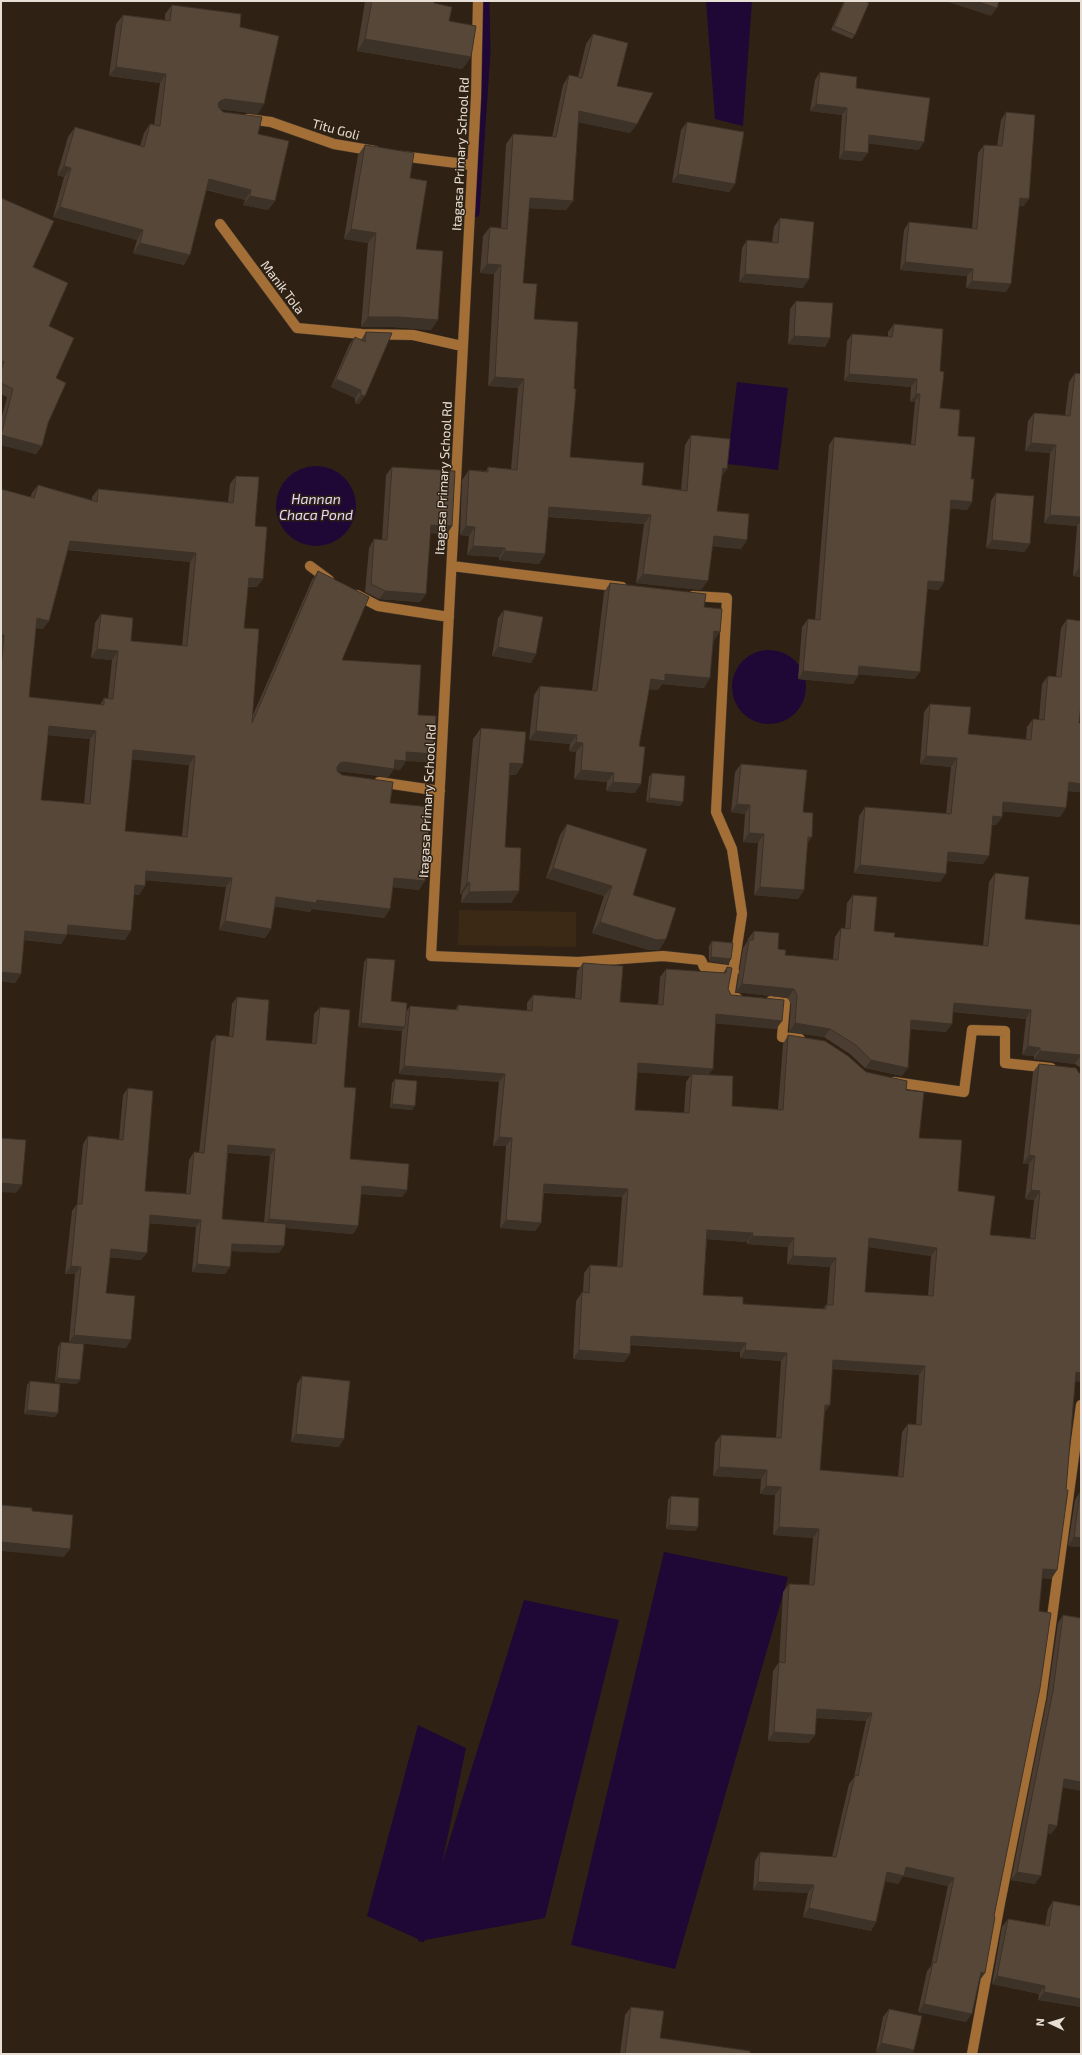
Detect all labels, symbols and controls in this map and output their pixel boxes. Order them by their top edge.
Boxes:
street label: Itagasa Primary School Rd [448,77,472,231]
street label: Titu Goli [310,115,362,143]
street label: Manik Tola [258,257,308,317]
street label: Itagasa Primary School Rd [431,401,455,555]
water label: Hannan Chaca Pond [279,490,353,523]
street label: Itagasa Primary School Rd [415,724,439,878]
north arrow [1030,2003,1070,2043]
text: N [1033,2018,1046,2027]

